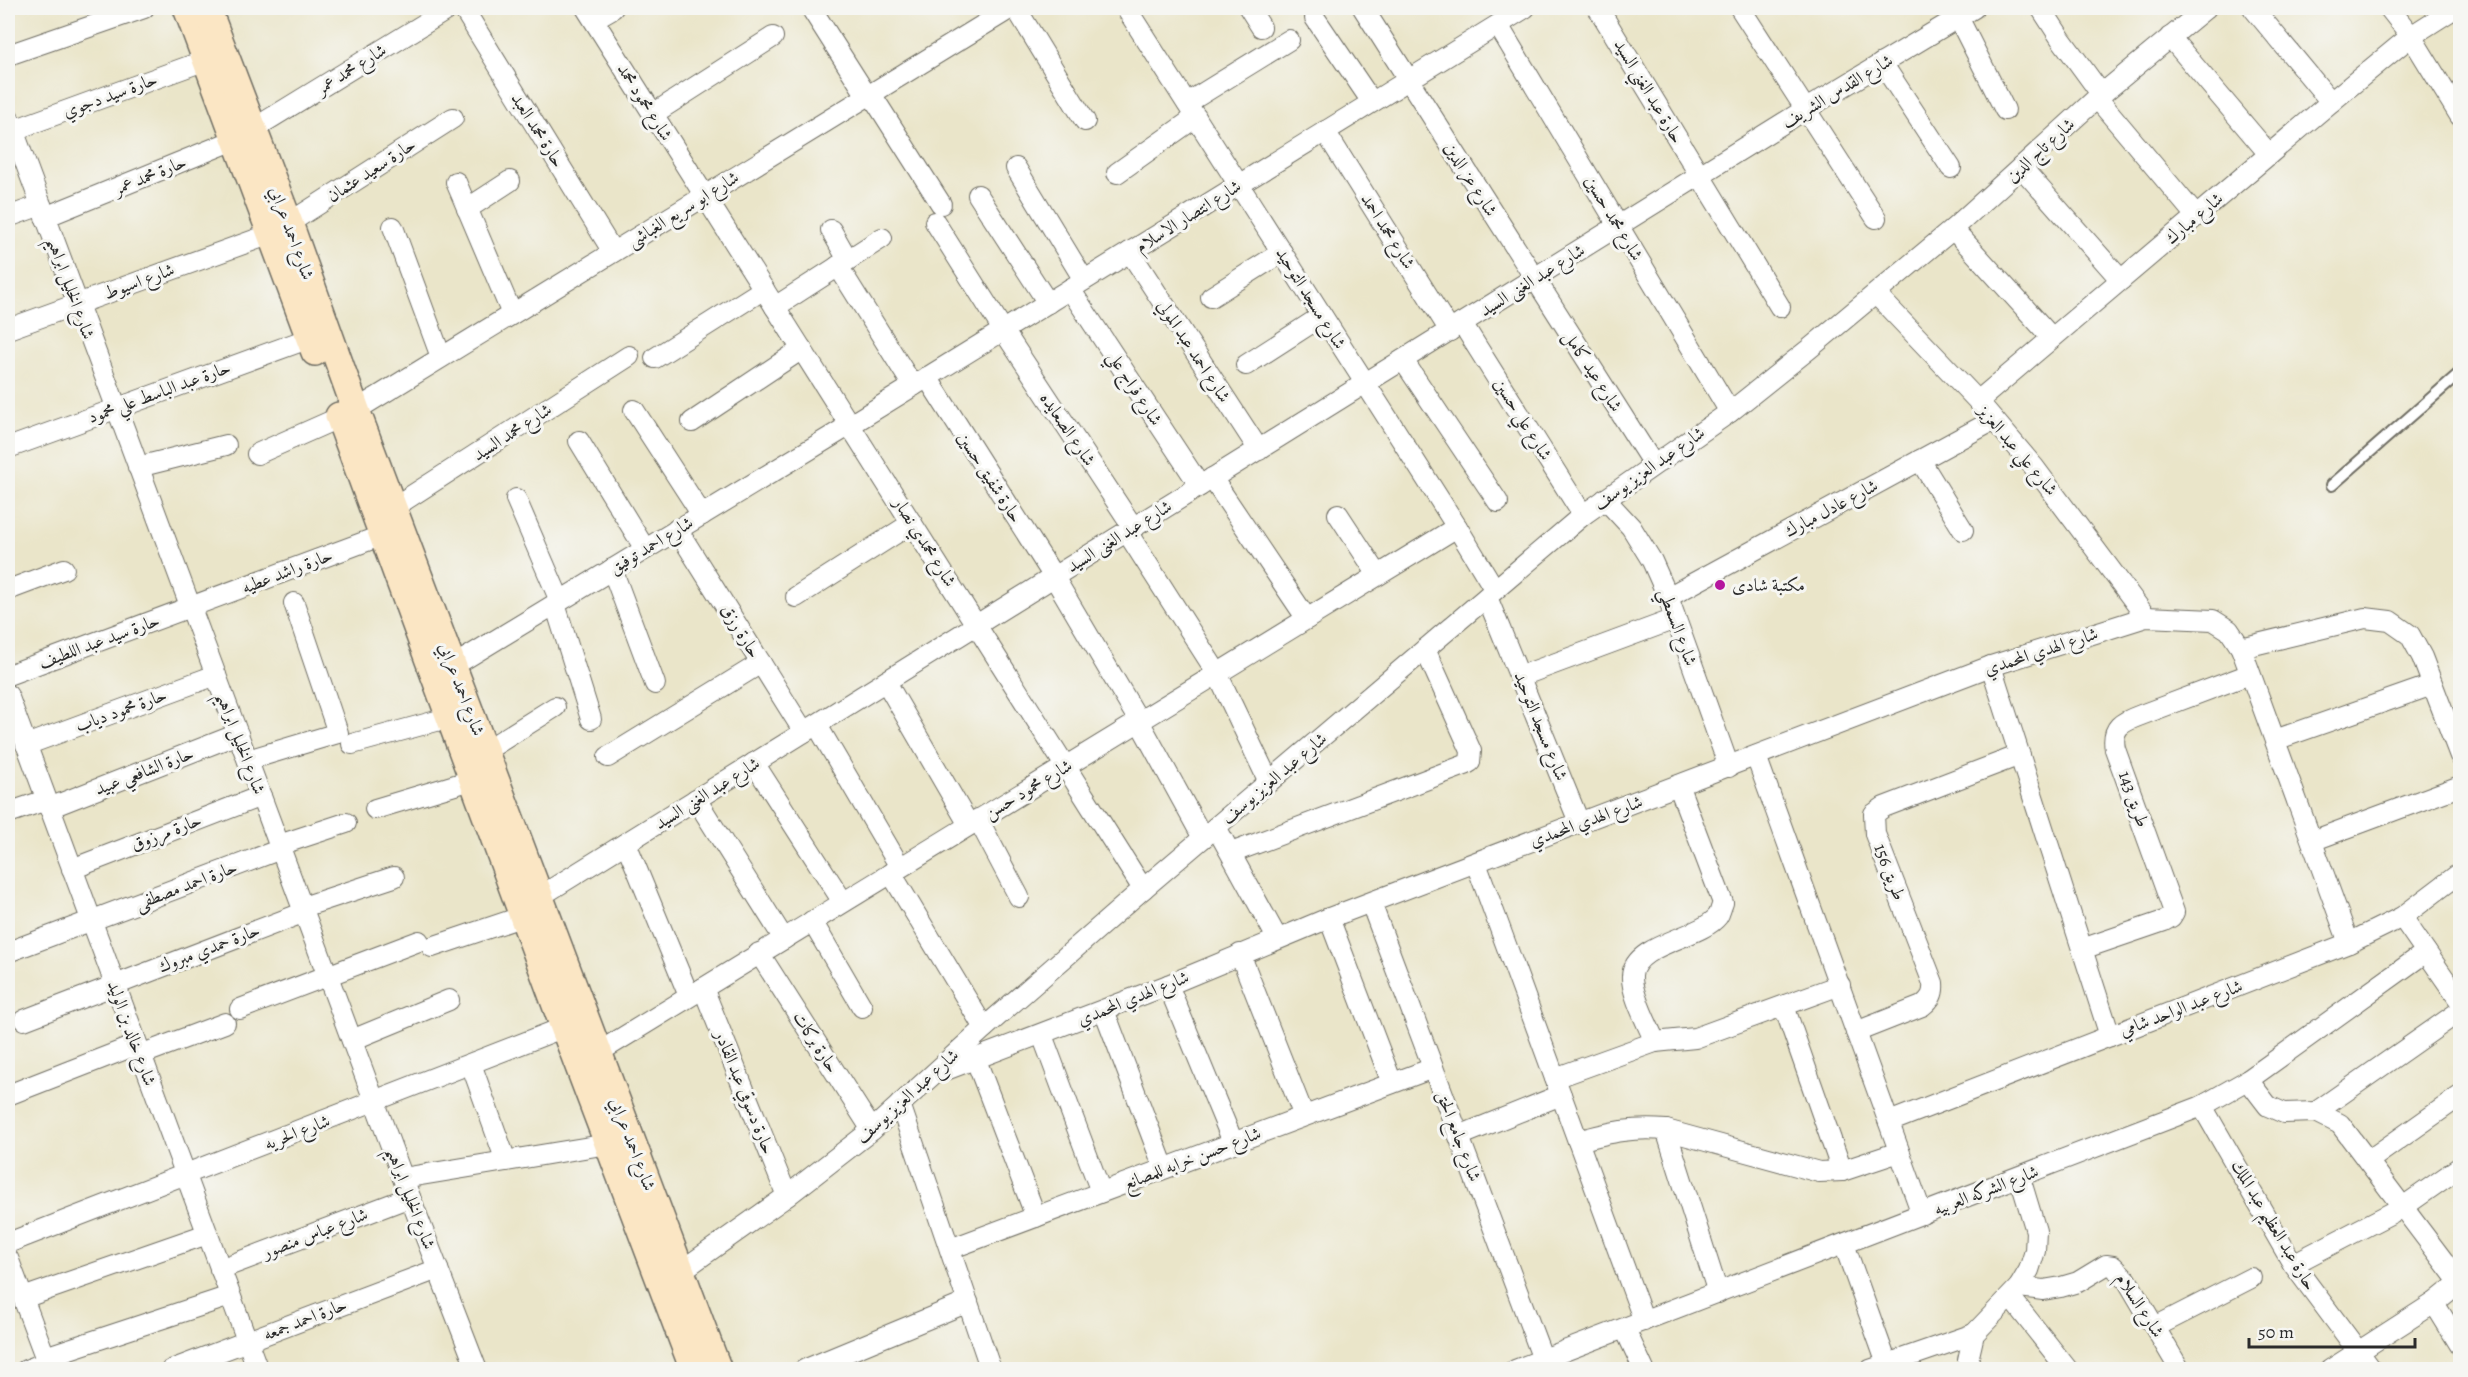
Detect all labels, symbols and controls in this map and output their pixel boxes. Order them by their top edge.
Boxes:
street label: حارة عبد الغني السيد [1604,34,1690,150]
street label: شارع محمد عمر [309,38,392,104]
street label: شارع القدس الشريف [1777,48,1899,136]
street label: شارع محمود محمد [609,59,678,147]
street label: حارة سيد دجوي [59,67,162,126]
street label: حارة محمد العبد [506,88,570,172]
street label: شارع تاج الدين [2000,112,2083,191]
street label: حارة سعيد عثمان [322,132,420,208]
street label: شارع عز الدين [1436,137,1503,222]
street label: حارة محمد عمر [108,150,190,201]
street label: شارع ابو سريع الغباشى [623,165,746,256]
street label: شارع محمد حسين [1577,171,1649,267]
street label: شارع انتصار الاسلام [1130,174,1248,262]
street label: شارع احمد عرابي [261,183,320,284]
street label: شارع مبارك [2160,187,2230,252]
street label: شارع محمد احمد [1353,188,1421,275]
street label: شارع الخليل ابراهيم [36,233,101,345]
street label: شارع عبد الغنى السيد [1475,238,1591,325]
street label: شارع مسجد التوحيد [1268,242,1352,355]
street label: شارع اسيوط [100,257,179,308]
street label: شارع احمد عبد المولي [1149,295,1236,409]
street label: شارع عيد كامل [1555,326,1628,418]
street label: شارع فراج علي [1098,346,1168,433]
street label: حارة عبد الباسط علي محمود [84,355,235,434]
street label: شارع علي حسين [1484,373,1558,467]
street label: شارع الصعايده [1032,387,1101,472]
street label: شارع محمد السيد [468,397,558,469]
street label: شارع علي عبد العزيز [1968,398,2063,504]
street label: شارع عبد العزيز يوسف [1588,421,1711,518]
street label: حارة شفيق حسين [952,427,1028,527]
street label: شارع عادل مبارك [1780,473,1884,545]
street label: شارع محمدي نصار [884,491,962,593]
street label: شارع عبد الغنى السيد [1062,494,1178,581]
street label: شارع احمد توفيق [604,510,699,582]
street label: حارة راشد عطيه [238,543,336,599]
place label: مكتبة شادى [1732,573,1805,597]
marker: مكتبة شادى [1713,578,1727,592]
street label: شارع السمطي [1648,585,1703,671]
street label: حارة رزق [715,600,767,662]
street label: حارة سيد عبد اللطيف [35,608,163,674]
street label: شارع الهدي المحمدي [1981,621,2102,684]
street label: شارع احمد عرابي [430,639,491,740]
street label: شارع مسجد التوحيد [1505,668,1574,785]
street label: حارة محمود دياب [72,682,170,738]
street label: شارع الخليل ابراهيم [205,688,272,800]
street label: شارع عبد العزيز يوسف [1216,727,1334,832]
street label: حارة الشافعي عبيد [91,741,199,806]
street label: شارع عبد الغنى السيد [650,751,766,838]
street label: شارع محمود حسن [979,753,1078,827]
street label: طريق 143 [2113,767,2155,831]
street label: شارع الهدي المحمدي [1526,789,1647,855]
street label: حارة مرزوق [127,808,205,857]
street label: طريق 156 [1868,840,1912,904]
street label: حارة احمد مصطفى [131,855,241,916]
street label: حارة حمدي مبروك [155,918,264,981]
street label: شارع الهدي المحمدي [1073,965,1194,1034]
street label: شارع عبد الواحد شامي [2116,974,2247,1045]
street label: شارع خالد بن الوليد [99,977,162,1090]
street label: حارة بركات [787,1007,845,1077]
street label: حارة دسوقي عبد القادر [706,1025,781,1159]
street label: شارع عبد العزيز يوسف [850,1043,966,1151]
street label: شارع جامع الحق [1427,1087,1487,1186]
street label: شارع احمد عرابي [601,1094,662,1195]
street label: شارع الحريه [261,1108,334,1158]
street label: شارع حسن خرابه للمصانع [1120,1121,1266,1199]
street label: شارع الخليل ابراهيم [375,1143,442,1255]
street label: حارة عبد العظيم عبد الملك [2220,1155,2322,1298]
street label: شارع الشركه العربيه [1930,1159,2043,1224]
street label: شارع عباس منصور [257,1202,372,1268]
street label: شارع السلام [2107,1268,2170,1344]
street label: حارة احمد جمعه [260,1292,350,1346]
scale bar [2249,1311,2416,1349]
text: 50 m [2258,1320,2294,1344]

